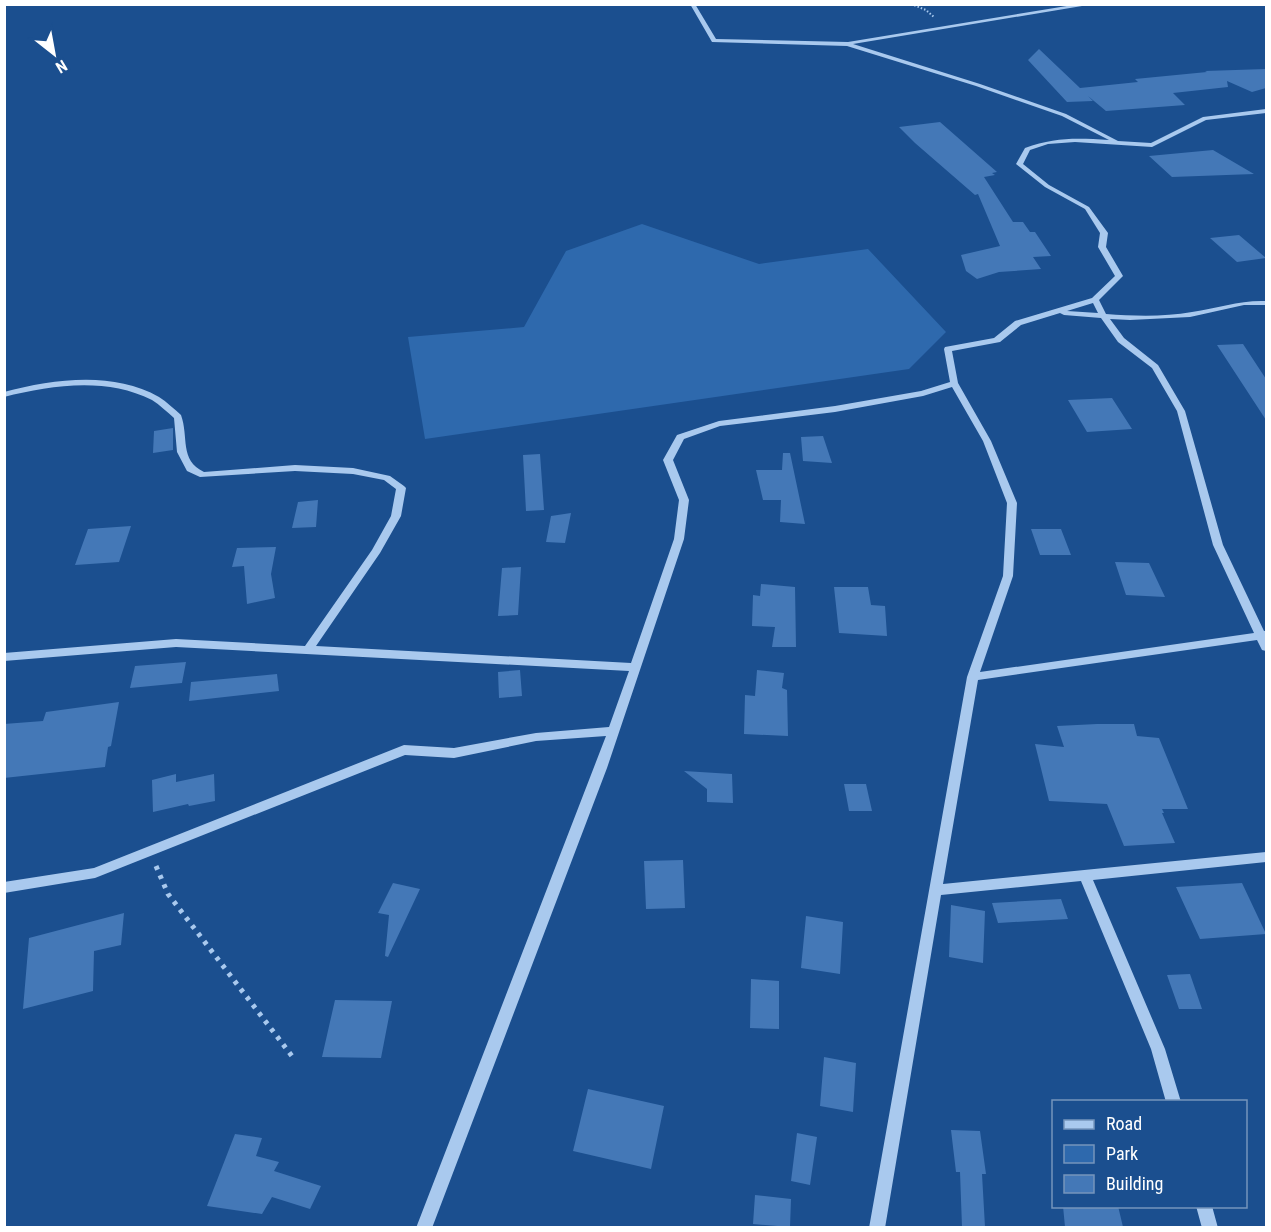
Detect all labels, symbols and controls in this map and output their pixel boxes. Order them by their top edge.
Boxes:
north arrow [24,24,84,84]
text: N [52,56,71,77]
legend [1052,1100,1247,1208]
text: Road [1106,1113,1142,1134]
text: Park [1106,1143,1138,1164]
text: Building [1106,1173,1163,1194]

